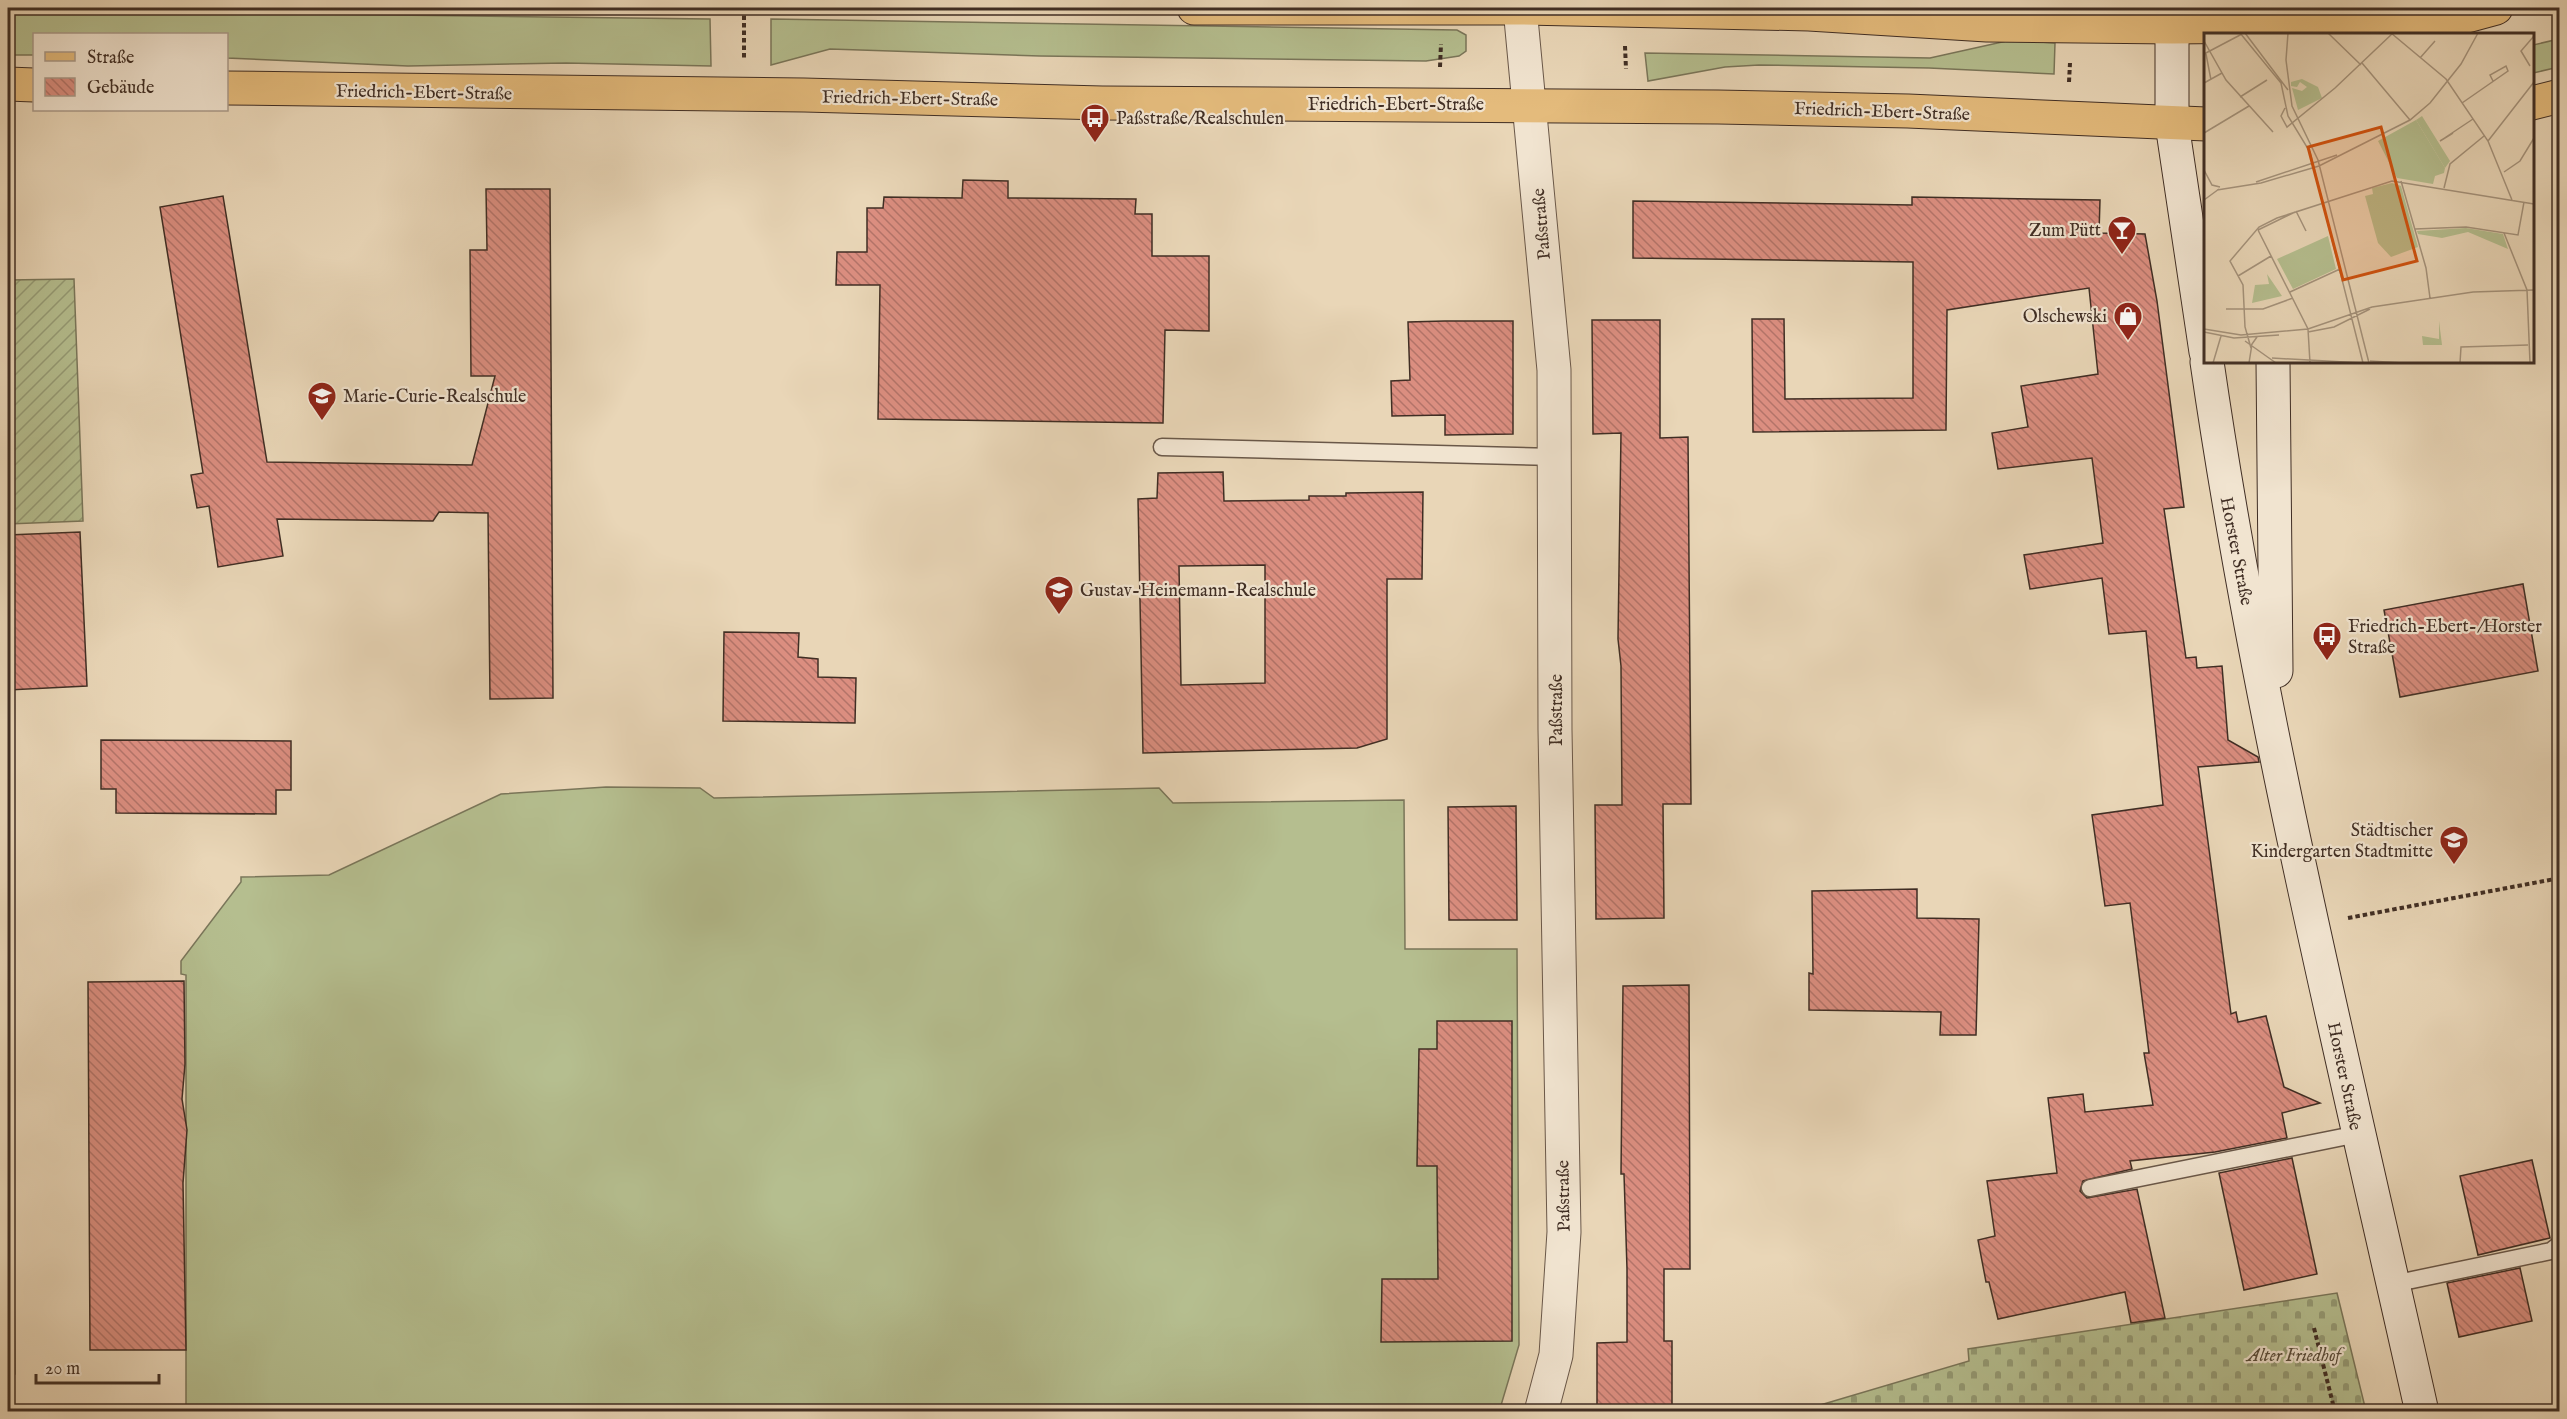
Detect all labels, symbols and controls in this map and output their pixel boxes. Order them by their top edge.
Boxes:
legend [33,33,228,111]
inset map [2204,33,2534,363]
text: Straße [87,47,134,70]
text: Gebäude [87,77,154,100]
street label: Friedrich-Ebert-Straße [336,80,512,107]
street label: Friedrich-Ebert-Straße [822,86,998,113]
street label: Friedrich-Ebert-Straße [1308,94,1484,117]
street label: Friedrich-Ebert-Straße [1793,98,1970,127]
bus stop icon: Paßstraße/Realschulen [1079,102,1111,144]
place label: Paßstraße/Realschulen [1116,108,1284,131]
street label: Paßstraße [1528,187,1557,261]
bar icon: Zum Pütt [2106,214,2138,256]
place label: Zum Pütt [2029,220,2101,243]
shop icon: Olschewski [2112,300,2144,342]
place label: Olschewski [2023,306,2107,329]
school or university icon: Marie-Curie-Realschule [306,380,338,422]
place label: Marie-Curie-Realschule [343,386,526,409]
street label: Horster Straße [2214,495,2257,608]
school or university icon: Gustav-Heinemann-Realschule [1043,574,1075,616]
place label: Gustav-Heinemann-Realschule [1080,580,1316,603]
place label: Friedrich-Ebert-/Horster Straße [2348,616,2542,660]
bus stop icon: Friedrich-Ebert-/Horster Straße [2311,620,2343,662]
street label: Paßstraße [1546,674,1569,746]
place label: Städtischer Kindergarten Stadtmitte [2251,820,2433,864]
school or university icon: Städtischer Kindergarten Stadtmitte [2438,824,2470,866]
street label: Horster Straße [2321,1020,2366,1133]
street label: Paßstraße [1552,1160,1577,1232]
park label: Alter Friedhof [2245,1345,2345,1368]
scale bar [36,1347,159,1385]
text: 20 m [45,1358,80,1381]

